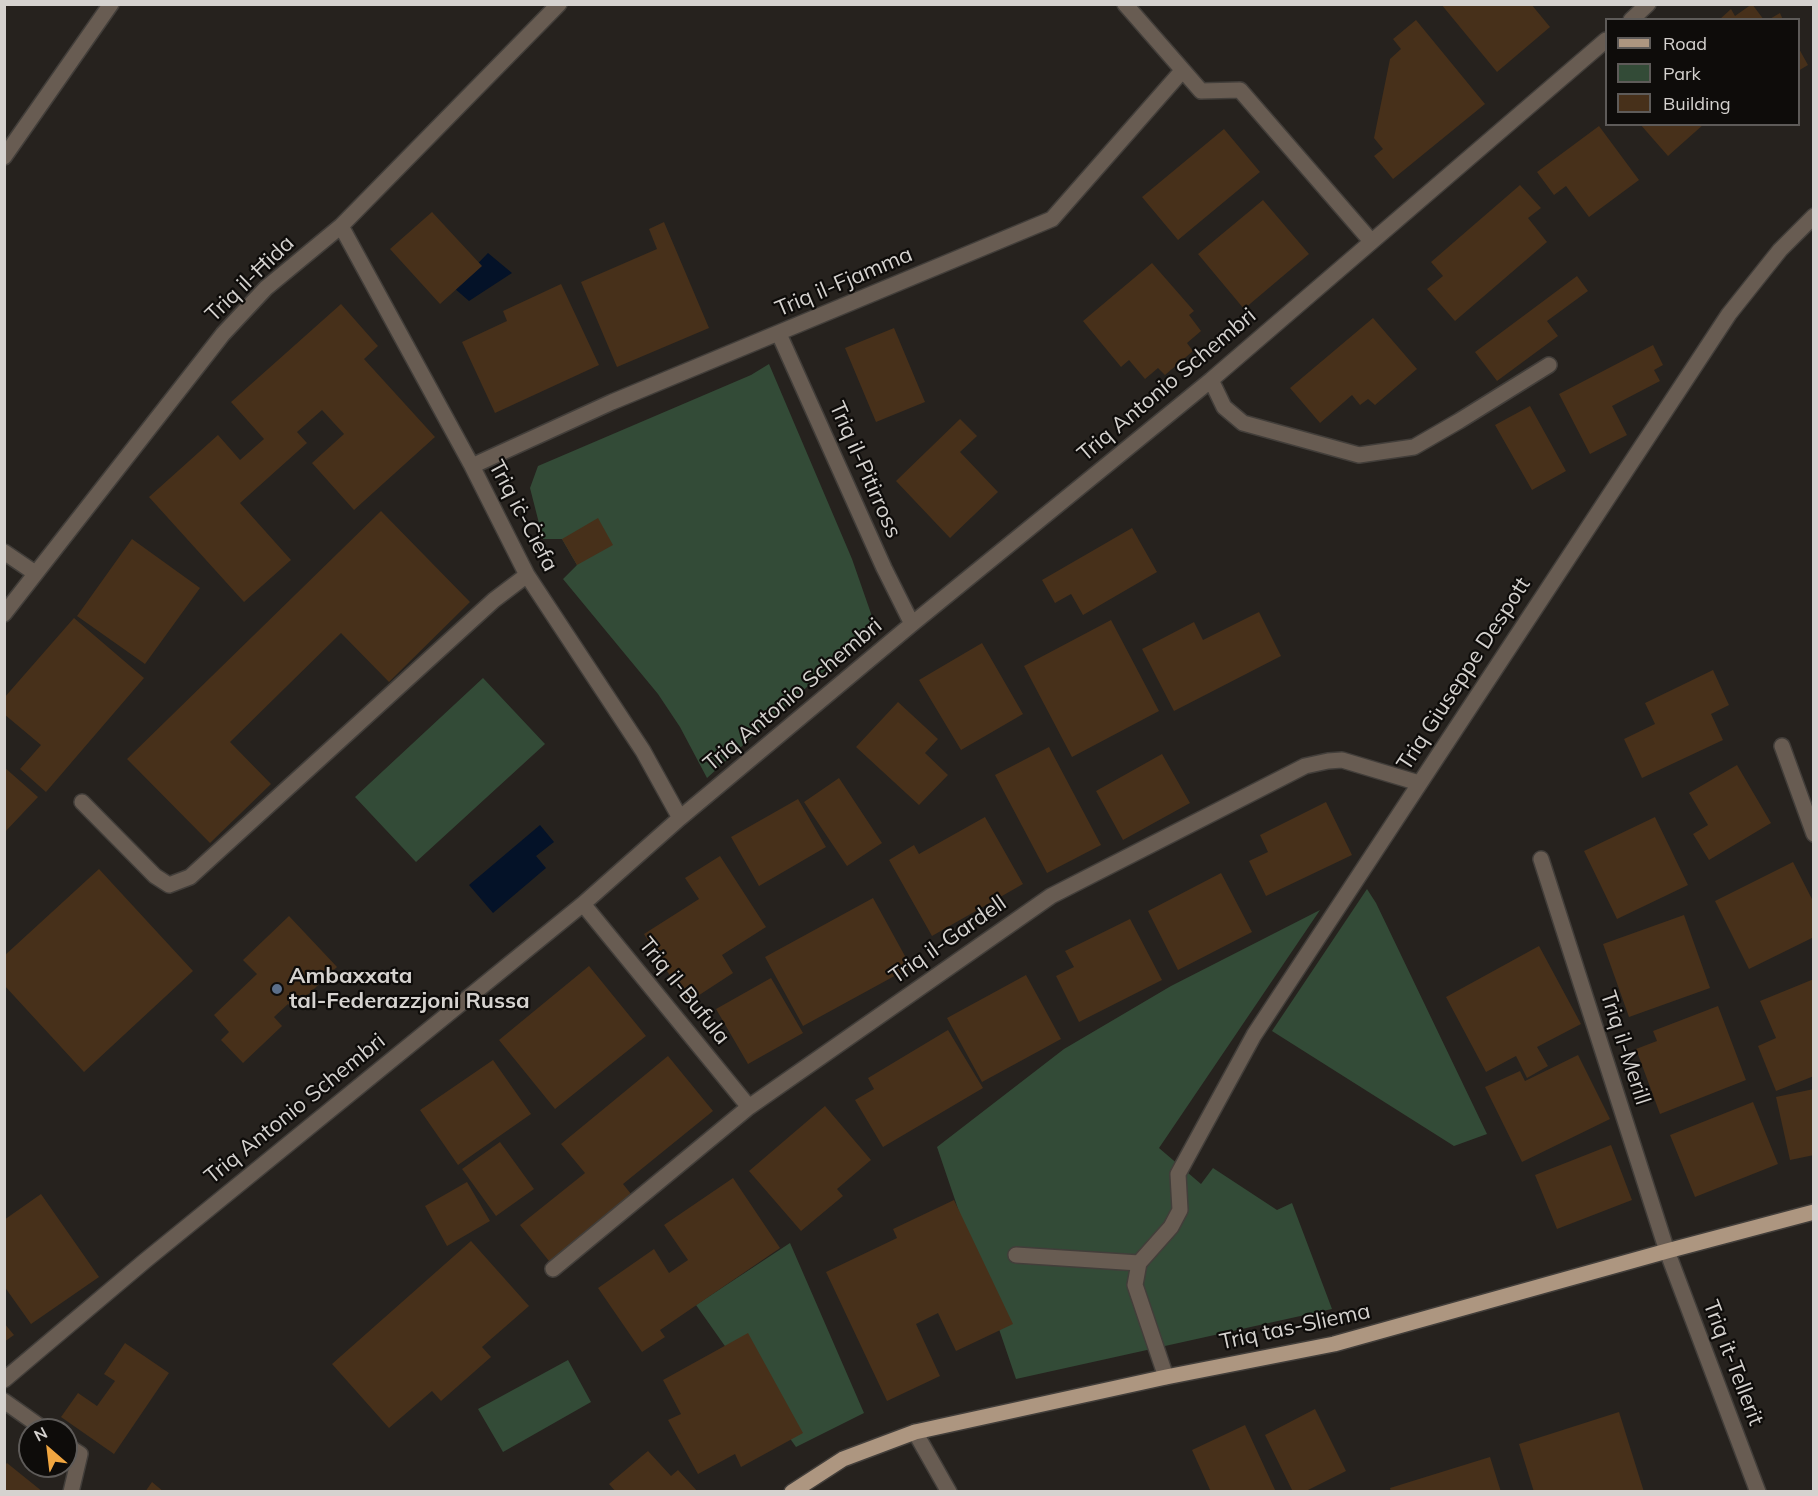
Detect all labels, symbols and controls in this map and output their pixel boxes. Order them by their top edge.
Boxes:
legend [1605,18,1800,126]
text: Road [1663,32,1707,55]
text: Park [1663,62,1701,85]
text: Building [1663,92,1731,115]
street label: Triq il-Ħida [200,230,300,328]
street label: Triq il-Fjamma [772,241,916,323]
street label: Triq Antonio Schembri [1072,303,1262,467]
street label: Triq il-Pitirross [823,398,907,542]
street label: Triq iċ-Ċiefa [483,456,563,576]
street label: Triq Giuseppe Despott [1392,573,1536,775]
street label: Triq Antonio Schembri [698,613,888,777]
street label: Triq il-Gardell [885,890,1011,990]
street label: Triq il-Bufula [633,932,735,1050]
place label: Ambaxxata tal-Federazzjoni Russa [289,963,530,1014]
marker: Ambaxxata tal-Federazzjoni Russa [270,982,284,996]
street label: Triq il-Merill [1594,988,1656,1108]
street label: Triq Antonio Schembri [199,1028,391,1190]
street label: Triq it-Tellerit [1697,1297,1769,1429]
street label: Triq tas-Sliema [1217,1298,1373,1356]
north arrow [18,1418,78,1478]
text: N [30,1422,51,1446]

